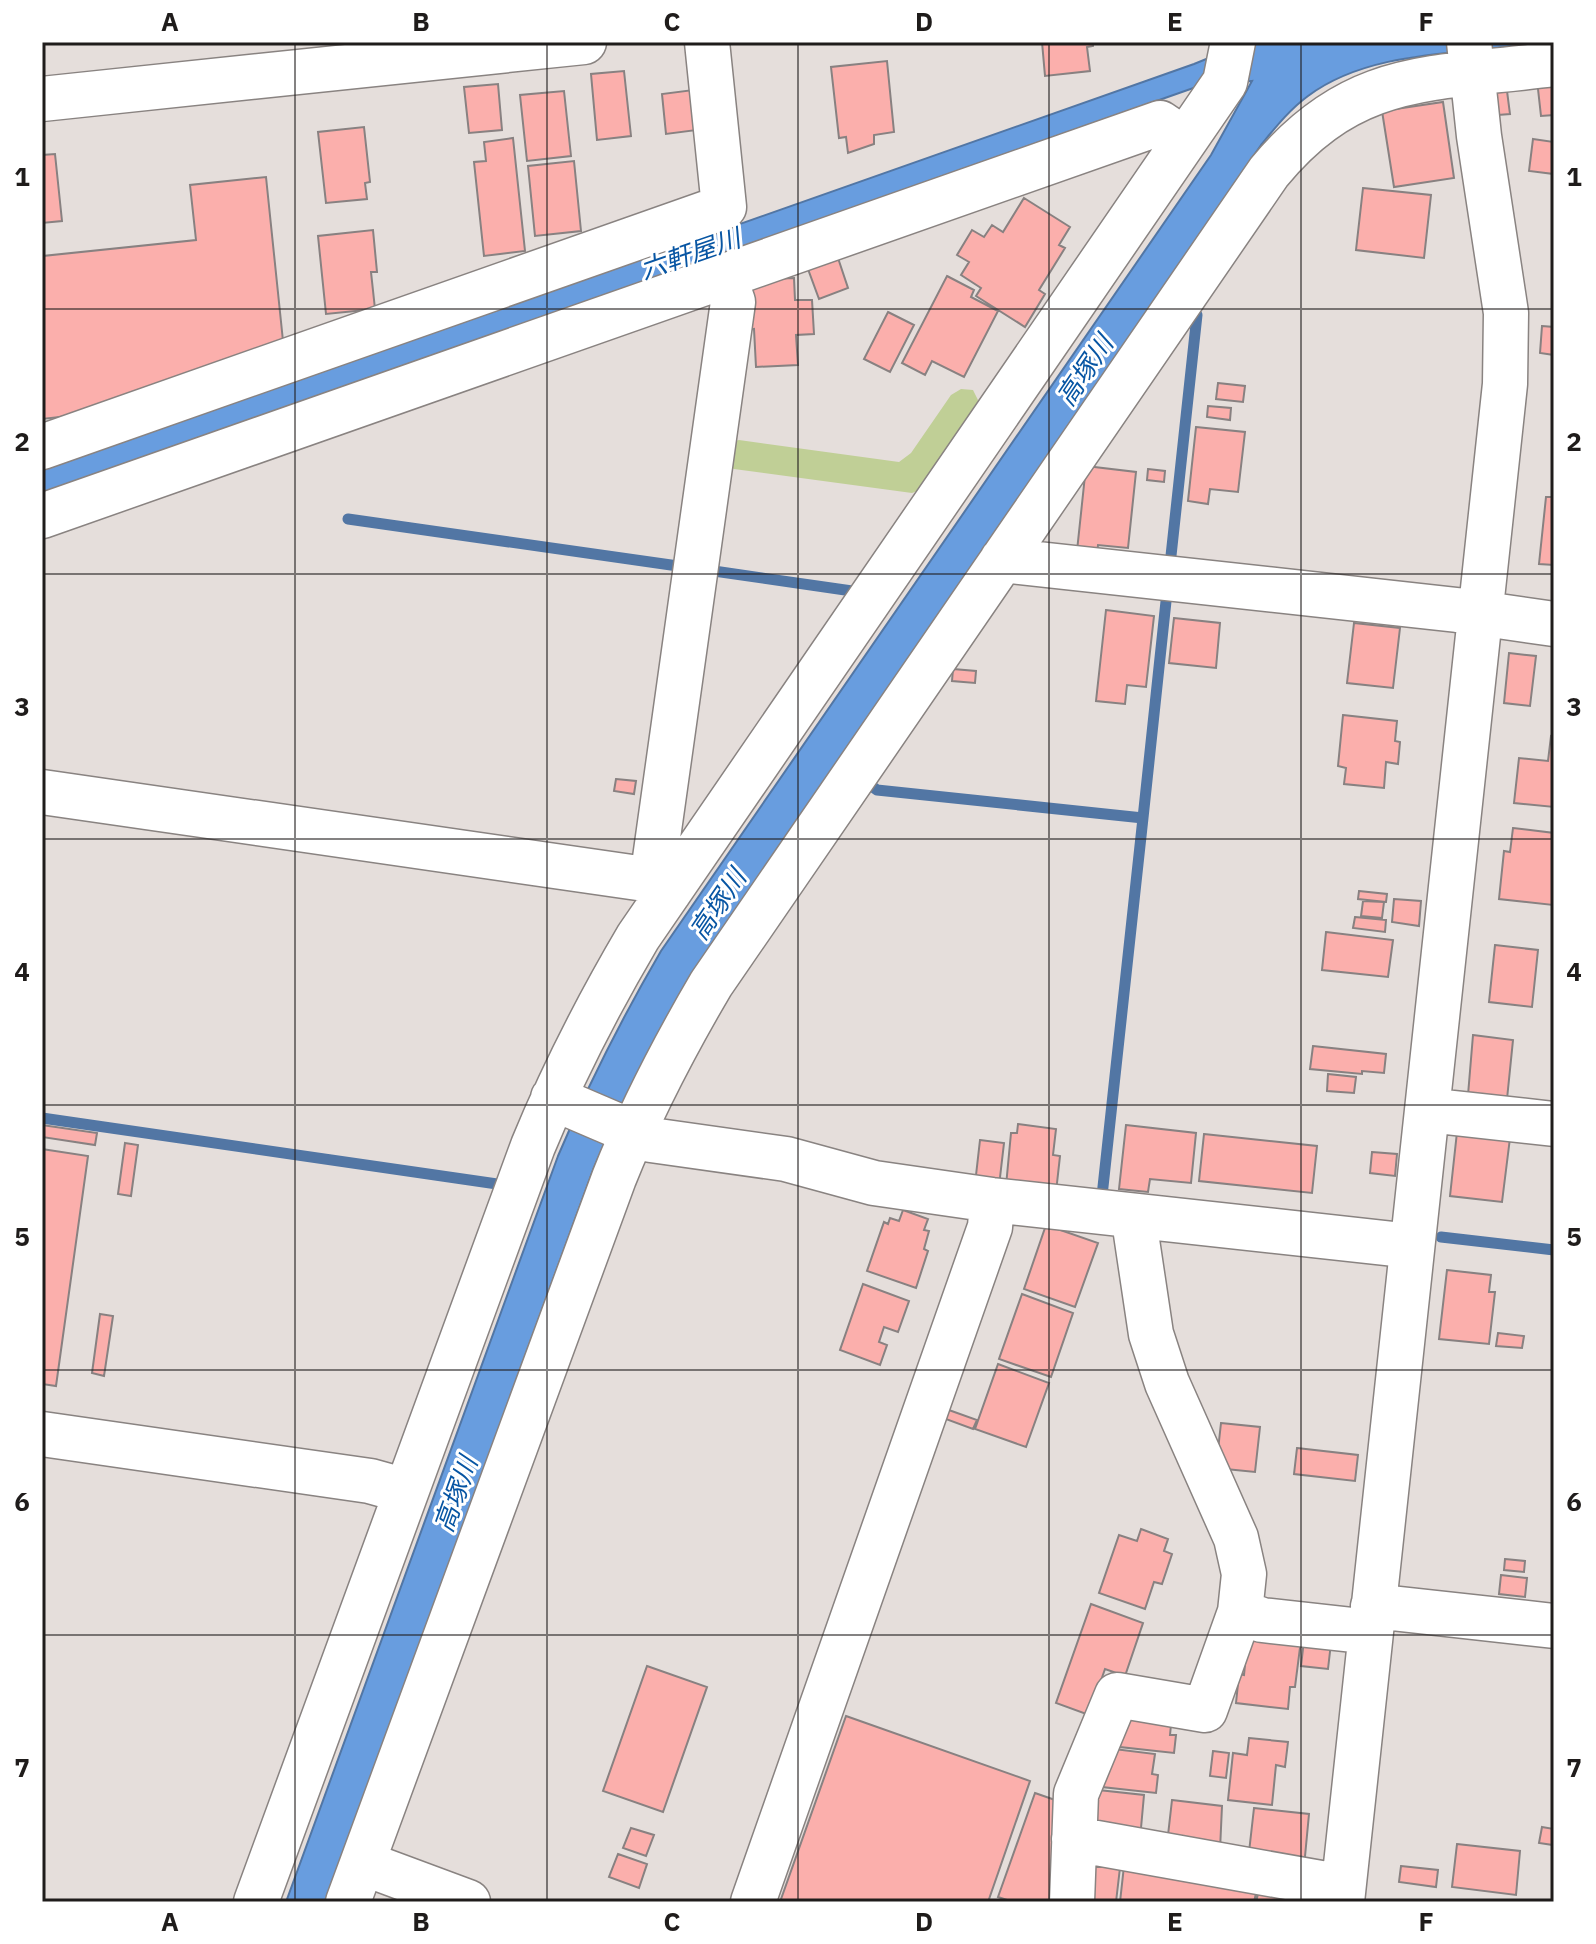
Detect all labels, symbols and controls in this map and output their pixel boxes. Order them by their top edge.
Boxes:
text: A [161,4,179,38]
text: B [412,4,430,38]
text: C [664,4,681,38]
text: D [915,4,933,38]
text: E [1167,4,1183,38]
text: F [1418,4,1434,38]
text: 1 [14,159,30,193]
text: 1 [1566,159,1582,193]
water label: 六軒屋川 [635,219,748,286]
water label: 高塚川 [1048,326,1122,412]
text: 2 [14,424,30,458]
text: 2 [1566,424,1582,458]
text: 3 [14,689,30,723]
text: 3 [1566,689,1582,723]
water label: 高塚川 [681,860,755,946]
text: 4 [14,954,30,988]
text: 4 [1566,954,1582,988]
text: 5 [14,1219,30,1253]
text: 5 [1566,1219,1582,1253]
water label: 高塚川 [426,1449,485,1536]
text: 6 [14,1484,30,1518]
text: 6 [1566,1484,1582,1518]
text: 7 [14,1750,30,1784]
text: 7 [1566,1750,1582,1784]
text: A [161,1904,179,1938]
text: B [412,1904,430,1938]
text: C [664,1904,681,1938]
text: D [915,1904,933,1938]
text: E [1167,1904,1183,1938]
text: F [1418,1904,1434,1938]

